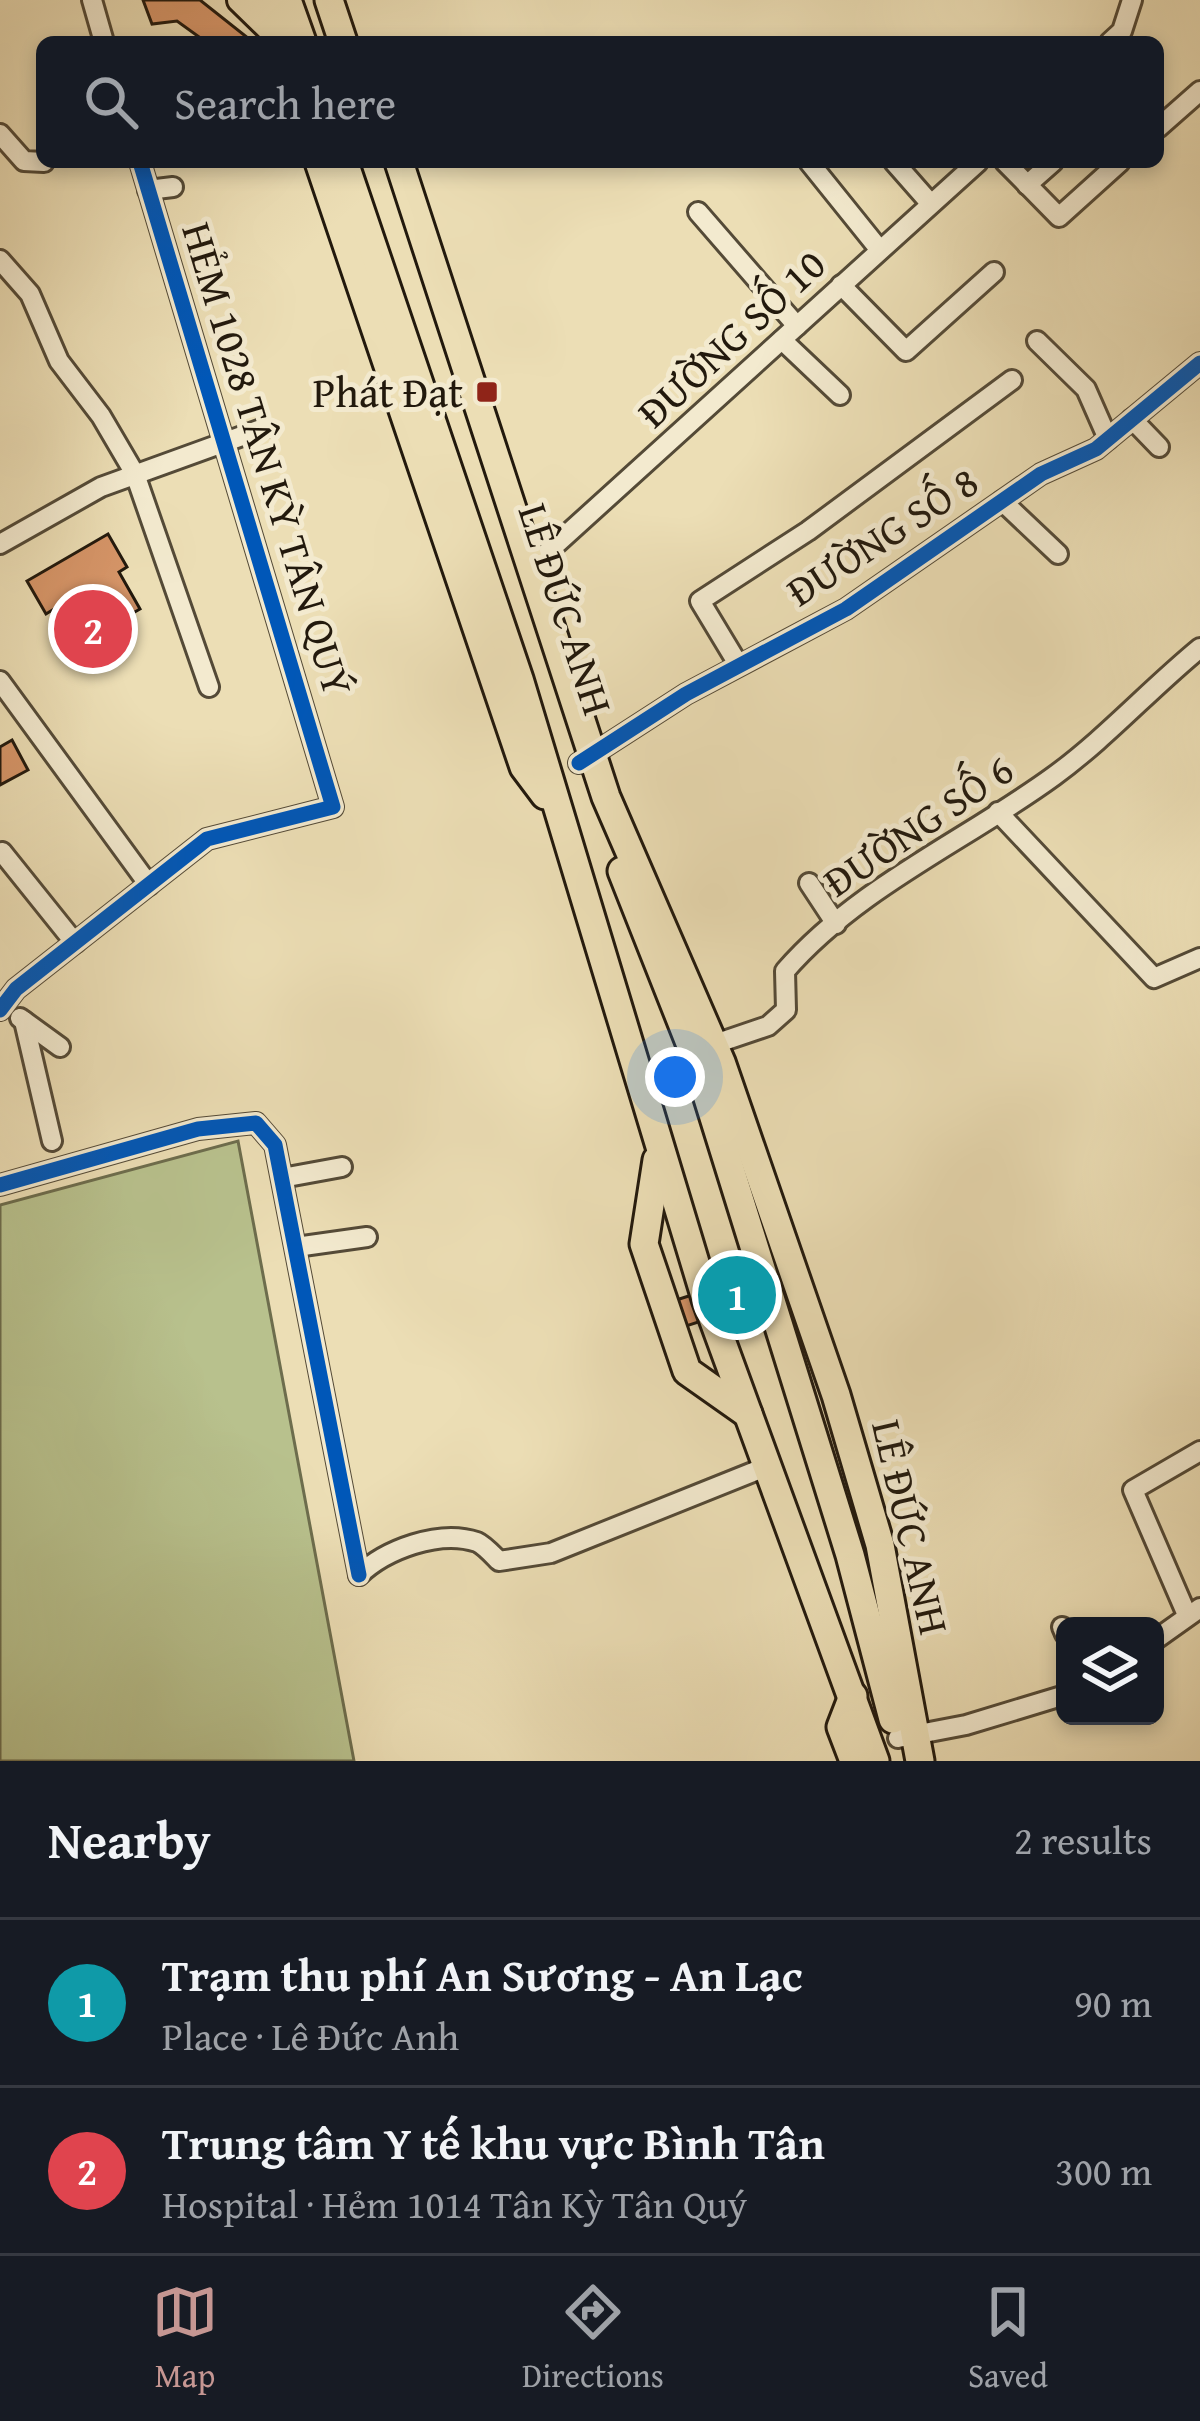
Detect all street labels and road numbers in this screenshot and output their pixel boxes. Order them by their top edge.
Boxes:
street label: HẺM 1028 TÂN KỲ TÂN QUÝ [167,215,370,703]
street label: ĐƯỜNG SỐ 10 [623,234,838,441]
street label: ĐƯỜNG SỐ 8 [774,451,990,620]
street label: LÊ ĐỨC ANH [504,495,629,722]
street label: ĐƯỜNG SỐ 6 [811,738,1025,911]
street label: LÊ ĐỨC ANH [857,1413,966,1640]

